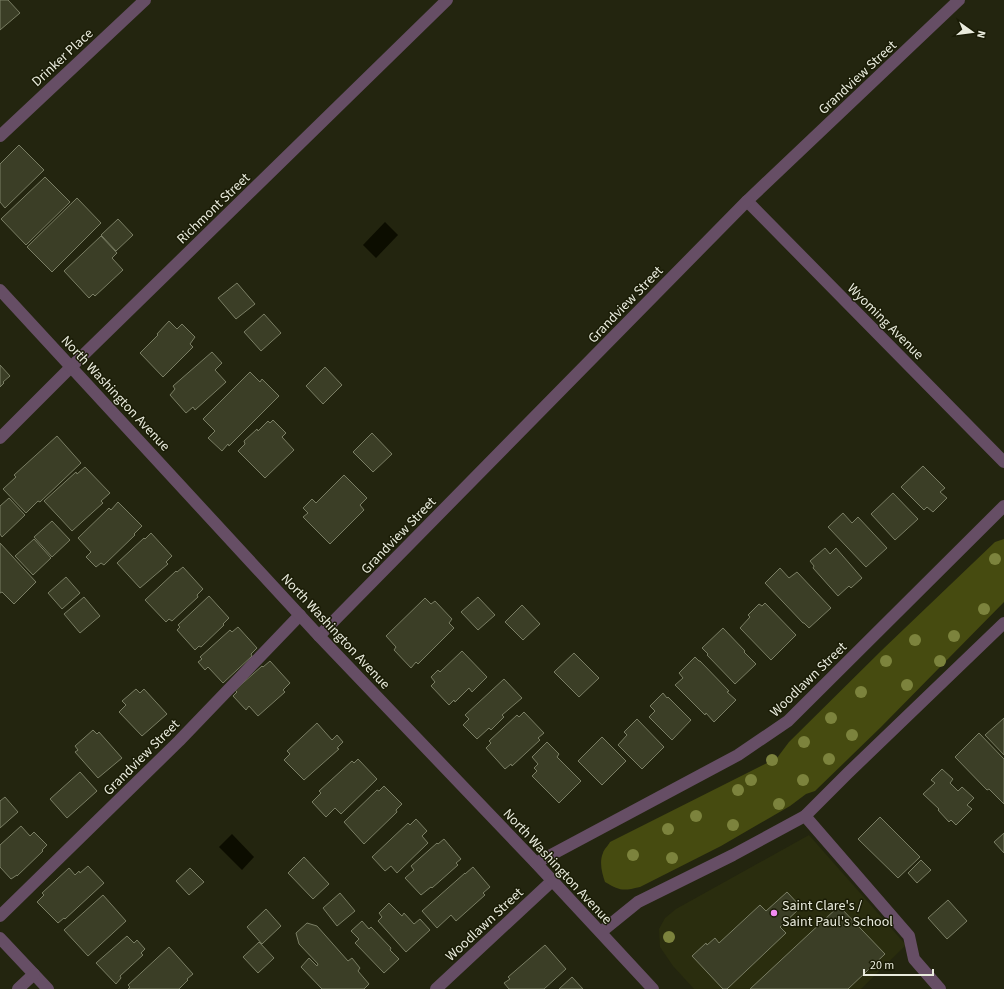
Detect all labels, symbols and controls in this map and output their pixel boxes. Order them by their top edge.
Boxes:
north arrow [952,12,992,52]
street label: Drinker Place [28,24,98,91]
text: N [973,29,989,40]
street label: Grandview Street [814,36,901,119]
street label: Richmont Street [173,168,255,249]
street label: Grandview Street [584,261,668,348]
street label: Wyoming Avenue [843,279,928,364]
street label: North Washington Avenue [56,331,174,456]
street label: Grandview Street [357,492,441,579]
street label: North Washington Avenue [276,569,394,694]
street label: Woodlawn Street [766,638,852,722]
street label: Grandview Street [99,715,185,800]
street label: North Washington Avenue [498,804,616,929]
street label: Woodlawn Street [441,883,528,966]
place label: Saint Clare's / Saint Paul's School [782,896,893,932]
marker: Saint Clare's / Saint Paul's School [769,908,779,918]
scale bar [864,951,933,977]
text: 20 m [870,957,894,974]

